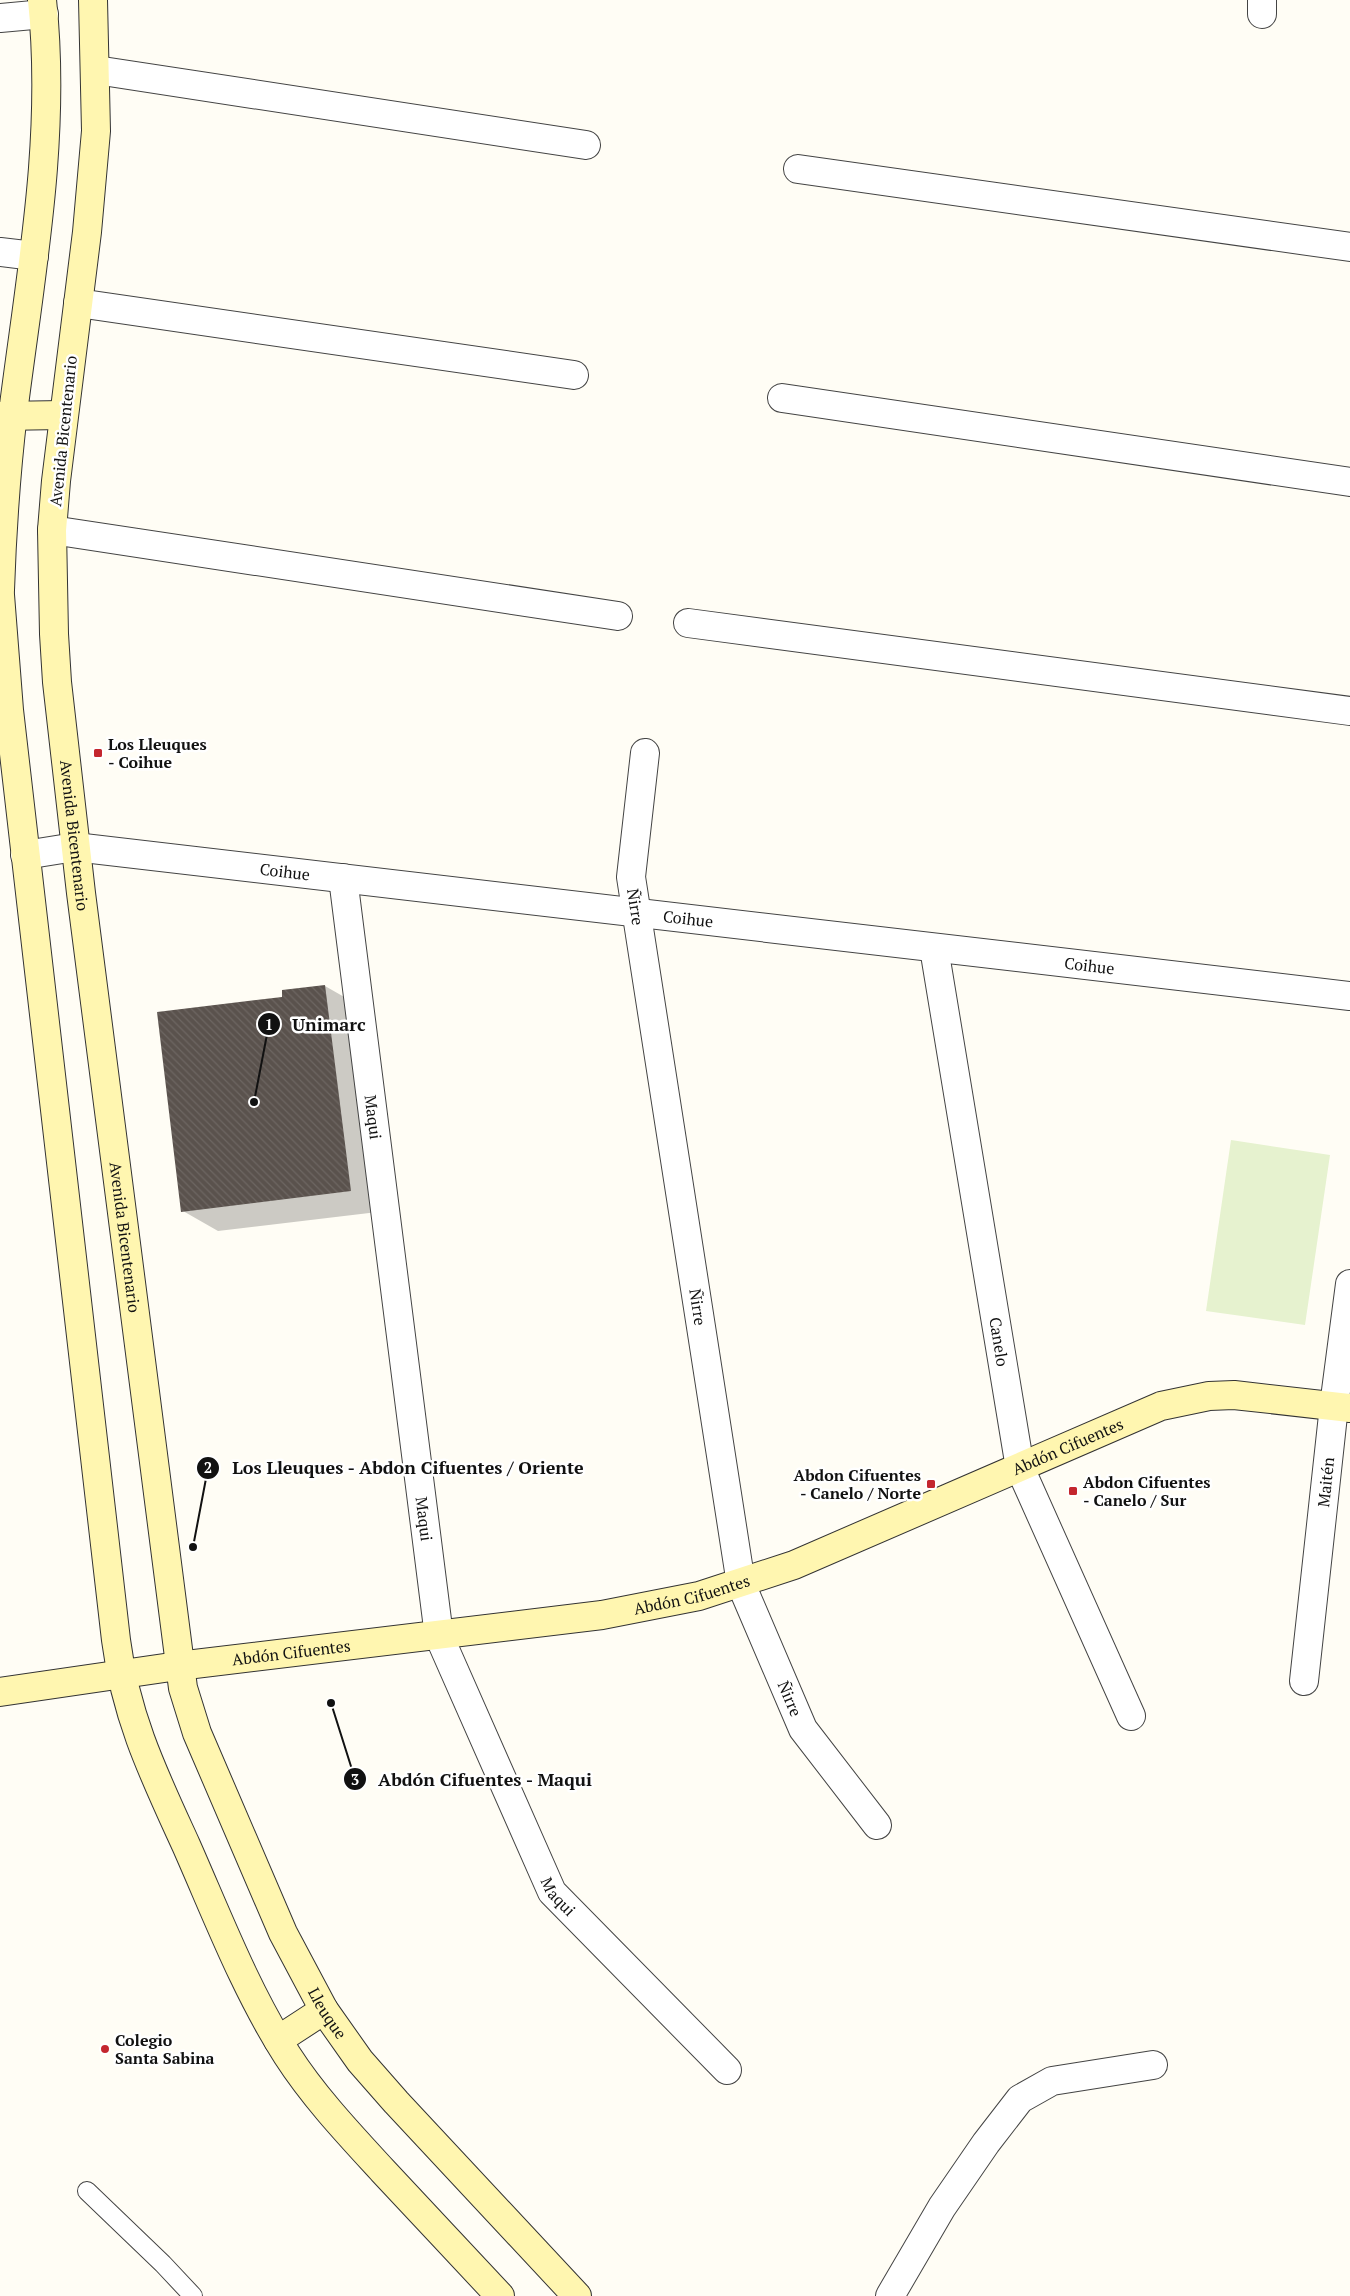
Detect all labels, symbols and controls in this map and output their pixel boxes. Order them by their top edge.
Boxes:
street label: Avenida Bicentenario [44,354,82,508]
place label: Los Lleuques - Coihue [108,733,207,773]
marker: Los Lleuques - Coihue [92,747,104,759]
street label: Avenida Bicentenario [55,759,94,912]
street label: Coihue [259,858,311,885]
street label: Ñirre [622,887,649,927]
street label: Coihue [662,905,714,933]
street label: Coihue [1063,952,1116,979]
callout: Unimarc [257,1008,376,1041]
text: Unimarc [292,1012,366,1036]
text: 1 [265,1014,273,1034]
street label: Maqui [360,1094,387,1141]
street label: Avenida Bicentenario [105,1161,146,1314]
street label: Ñirre [684,1287,712,1327]
street label: Canelo [984,1315,1014,1368]
street label: Abdón Cifuentes [1009,1413,1127,1480]
callout: Los Lleuques - Abdon Cifuentes / Oriente [196,1451,594,1484]
text: Los Lleuques - Abdon Cifuentes / Oriente [232,1455,584,1479]
street label: Maitén [1312,1455,1339,1508]
text: 2 [204,1457,212,1477]
place label: Abdon Cifuentes - Canelo / Norte [794,1464,921,1504]
place label: Abdon Cifuentes - Canelo / Sur [1083,1471,1210,1511]
marker: Abdon Cifuentes - Canelo / Norte [925,1478,937,1490]
marker: Abdon Cifuentes - Canelo / Sur [1067,1485,1079,1497]
street label: Maqui [410,1495,438,1543]
street label: Abdón Cifuentes [632,1569,753,1620]
street label: Abdón Cifuentes [231,1634,352,1670]
street label: Ñirre [773,1677,807,1720]
callout: Abdón Cifuentes - Maqui [342,1763,602,1796]
text: Abdón Cifuentes - Maqui [378,1767,592,1791]
text: 3 [351,1769,359,1789]
street label: Maqui [536,1874,581,1921]
street label: Lleuque [303,1984,352,2043]
place label: Colegio Santa Sabina [115,2029,215,2069]
marker: Colegio Santa Sabina [99,2043,111,2055]

